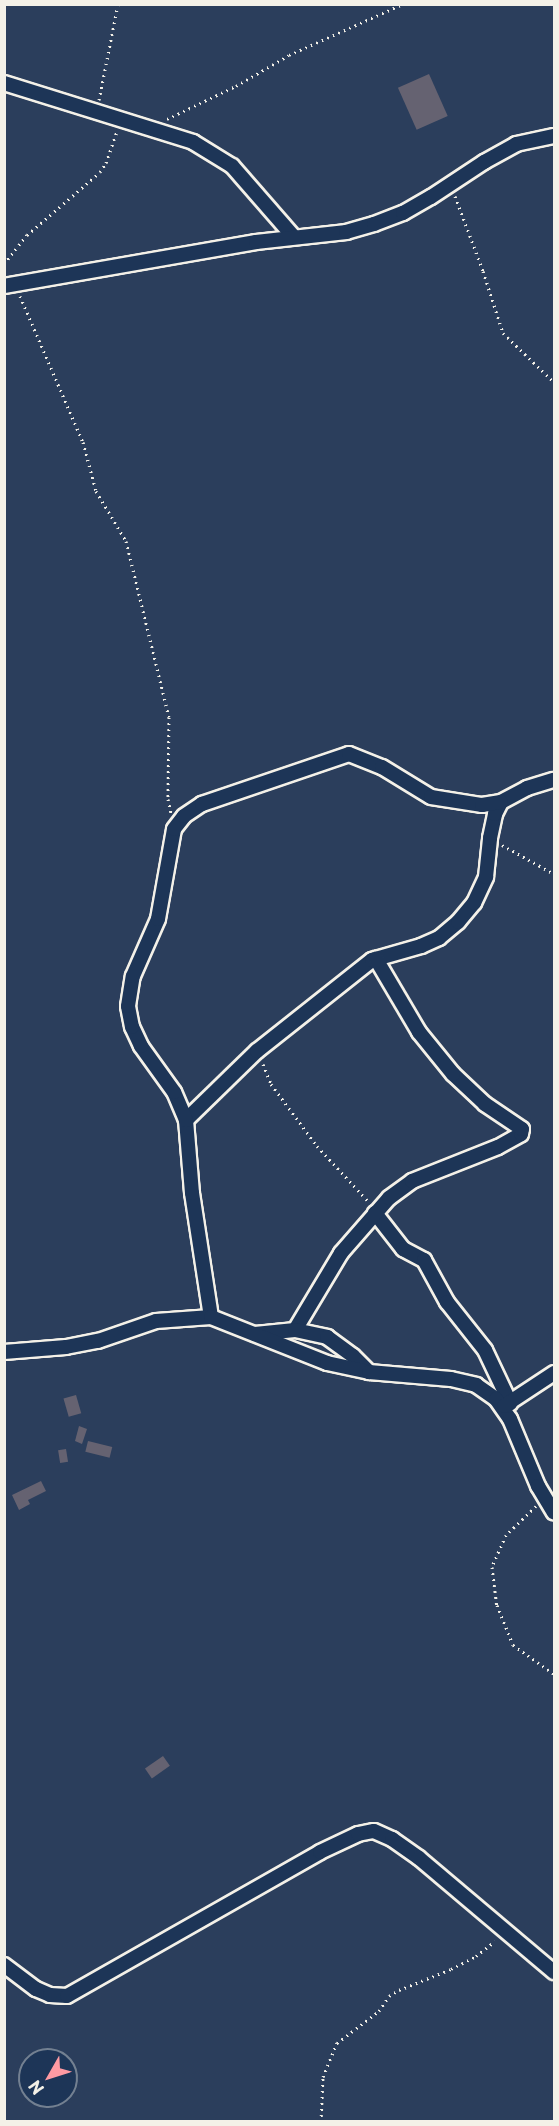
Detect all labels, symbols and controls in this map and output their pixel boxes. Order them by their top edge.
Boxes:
north arrow [18,2048,78,2108]
text: N [22,2076,49,2101]

